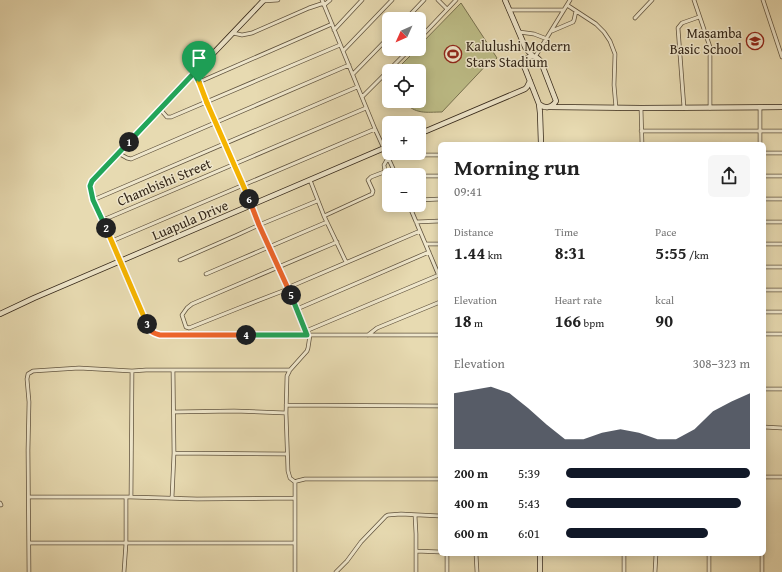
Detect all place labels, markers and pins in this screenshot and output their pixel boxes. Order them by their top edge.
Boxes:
place label: Masamba Basic School [670,23,742,59]
school or university icon: Masamba Basic School [745,31,765,51]
place label: Kalulushi Modern Stars Stadium [466,36,571,72]
pin [182,41,216,82]
sports icon: Kalulushi Modern Stars Stadium [443,44,463,64]
pin: 1 [119,132,139,152]
pin: 6 [239,189,259,209]
pin: 2 [96,218,116,238]
pin: 5 [281,285,301,305]
pin: 3 [137,314,157,334]
pin: 4 [236,325,256,345]

